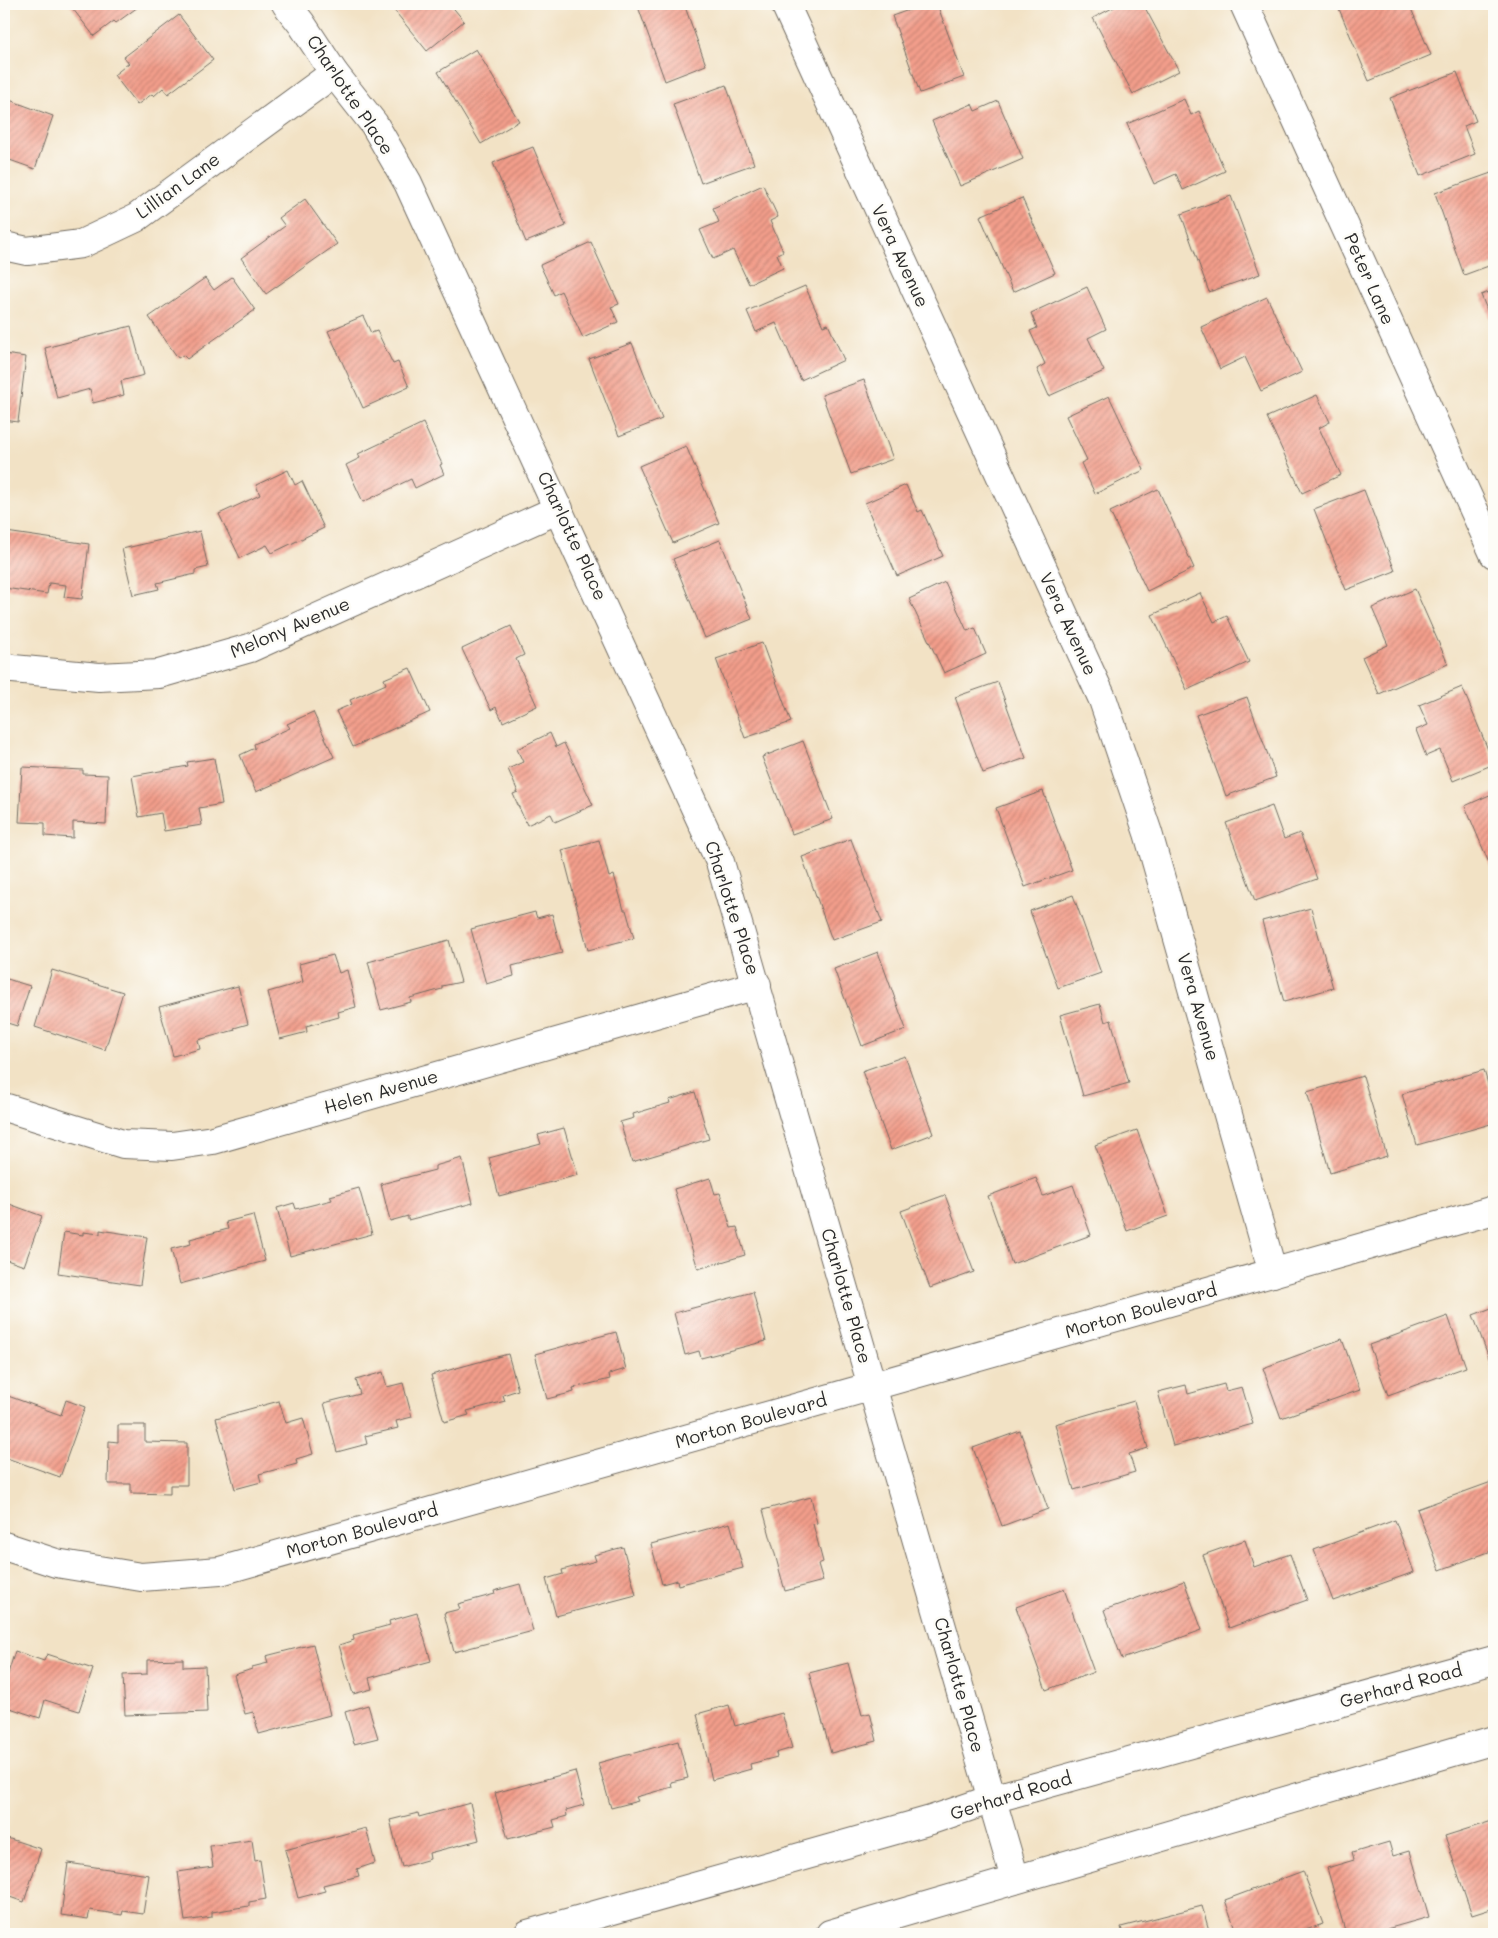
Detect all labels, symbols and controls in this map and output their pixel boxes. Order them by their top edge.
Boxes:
street label: Charlotte Place [302,30,400,159]
street label: Lillian Lane [131,147,224,224]
street label: Vera Avenue [867,200,935,311]
street label: Peter Lane [1339,229,1401,328]
street label: Charlotte Place [533,467,613,604]
street label: Vera Avenue [1035,568,1103,679]
street label: Melony Avenue [226,591,353,663]
street label: Charlotte Place [700,838,766,978]
street label: Vera Avenue [1172,950,1226,1063]
street label: Helen Avenue [321,1063,441,1119]
street label: Charlotte Place [816,1225,878,1366]
street label: Morton Boulevard [1062,1277,1219,1343]
street label: Morton Boulevard [672,1387,829,1453]
street label: Morton Boulevard [283,1497,440,1563]
street label: Charlotte Place [929,1614,991,1755]
street label: Gerhard Road [1337,1657,1465,1713]
street label: Gerhard Road [947,1765,1074,1825]

